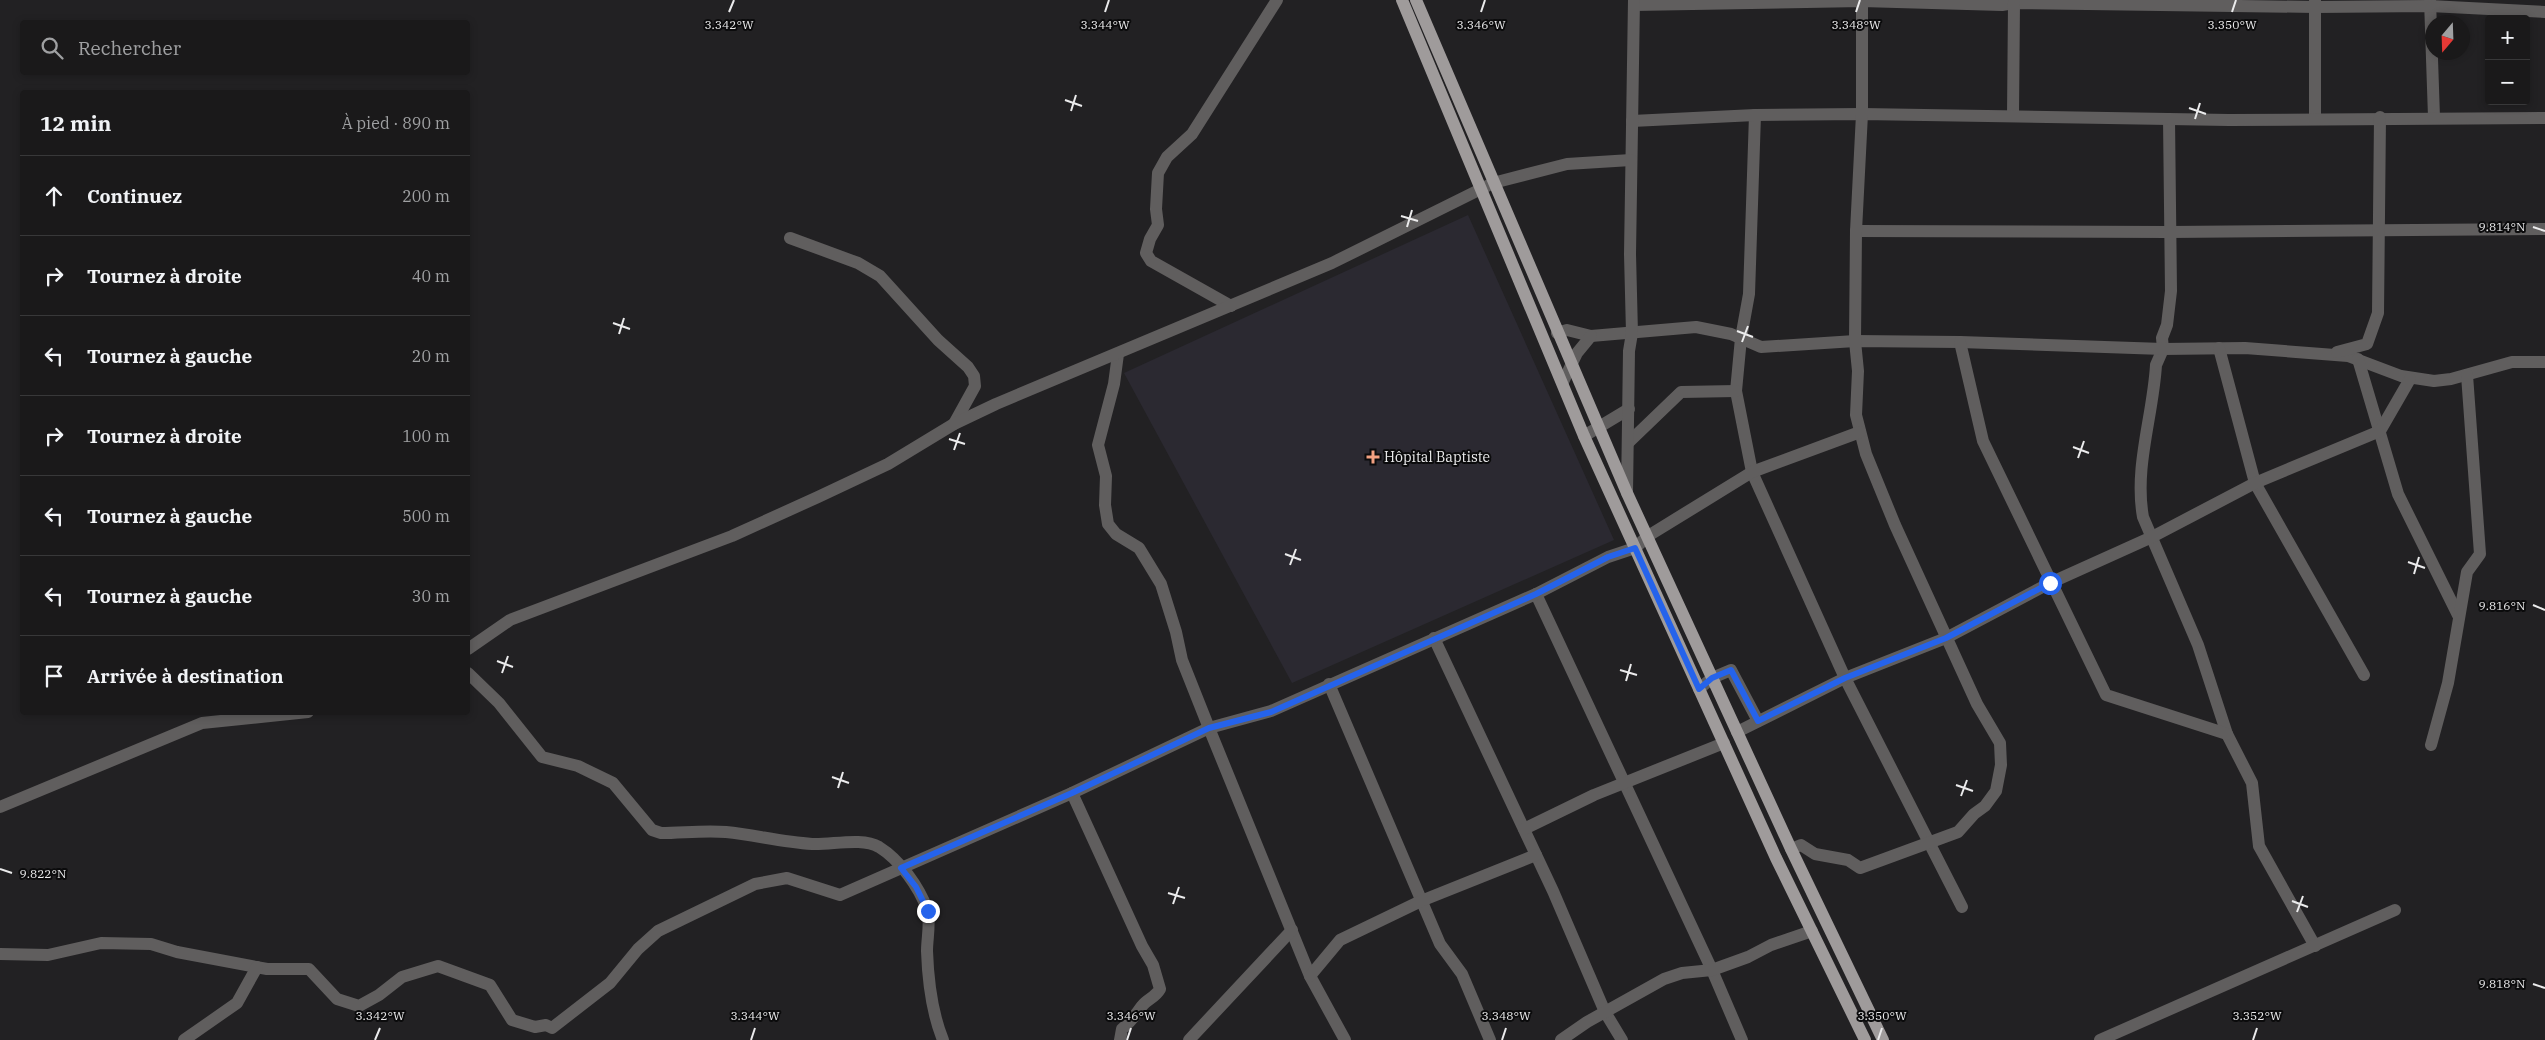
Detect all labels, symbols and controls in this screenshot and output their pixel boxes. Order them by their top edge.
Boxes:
north arrow [2425,15,2470,60]
map controls [2485,15,2530,105]
button: + [2485,15,2530,60]
text: 3.342°W [704,17,754,32]
text: 3.344°W [1080,17,1130,32]
text: 3.346°W [1456,17,1506,32]
text: 3.348°W [1831,17,1881,32]
text: 3.350°W [2207,17,2257,32]
search box [20,20,470,75]
icon: search [38,34,66,62]
text: Rechercher [78,36,181,60]
button: − [2485,60,2530,105]
text: 12 min [40,109,111,137]
text: À pied · 890 m [342,113,450,133]
icon: ahead [40,182,68,210]
text: Continuez [87,184,182,208]
text: 200 m [402,186,450,206]
text: 9.814°N [2479,219,2525,234]
icon: right [40,262,68,290]
text: Tournez à droite [87,264,242,288]
text: 40 m [412,266,450,286]
icon: left [40,342,68,370]
text: Tournez à gauche [87,344,252,368]
text: 20 m [412,346,450,366]
icon: right [40,422,68,450]
text: Tournez à droite [87,424,242,448]
text: 100 m [402,426,450,446]
place label: Hôpital Baptiste [1384,448,1490,466]
marker: Hôpital Baptiste [1366,450,1380,464]
icon: left [40,502,68,530]
text: Tournez à gauche [87,504,252,528]
text: 500 m [402,506,450,526]
route start [2039,572,2062,595]
icon: left [40,582,68,610]
text: Tournez à gauche [87,584,252,608]
text: 30 m [412,586,450,606]
text: 9.816°N [2479,598,2525,613]
icon: arrive [40,662,68,690]
text: Arrivée à destination [87,664,284,688]
text: 9.822°N [20,866,66,881]
route end [917,900,940,923]
text: 9.818°N [2479,976,2525,991]
text: 3.342°W [355,1008,405,1023]
text: 3.344°W [730,1008,780,1023]
text: 3.346°W [1106,1008,1156,1023]
text: 3.348°W [1481,1008,1531,1023]
text: 3.350°W [1857,1008,1907,1023]
text: 3.352°W [2232,1008,2282,1023]

